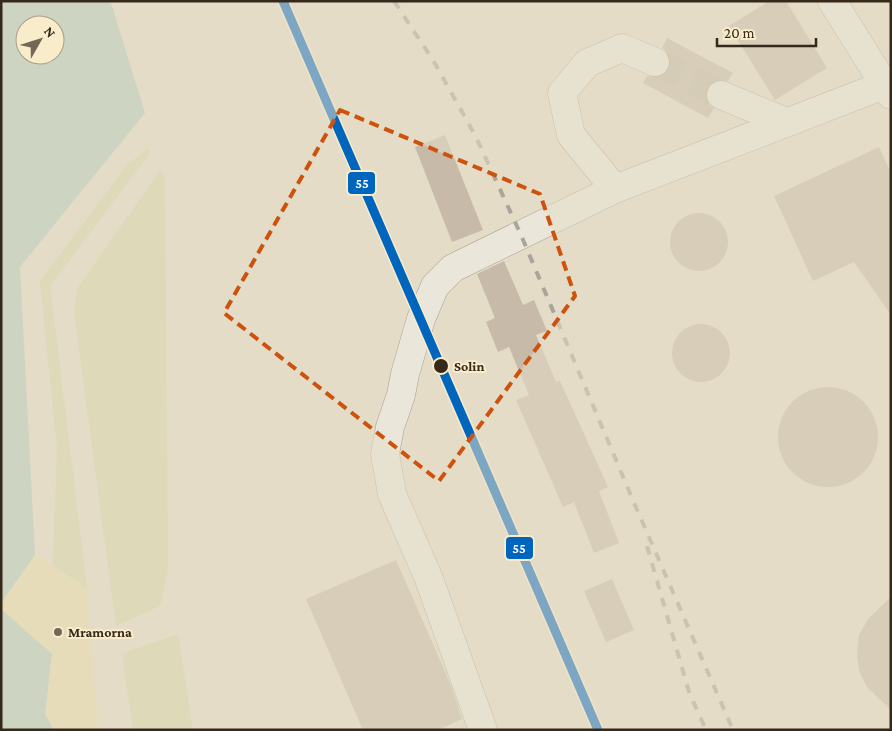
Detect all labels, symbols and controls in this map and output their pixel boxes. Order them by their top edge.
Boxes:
north arrow [15,15,65,65]
scale bar [717,15,816,47]
text: N [41,23,60,41]
text: 20 m [724,25,755,41]
line badge: 55 [347,171,376,195]
text: 55 [355,175,369,191]
marker: Solin [432,357,450,375]
place label: Solin [454,358,484,374]
line badge: 55 [505,536,534,560]
text: 55 [512,540,526,556]
place label: Mramorna [68,624,132,640]
marker: Mramorna [52,626,64,638]

